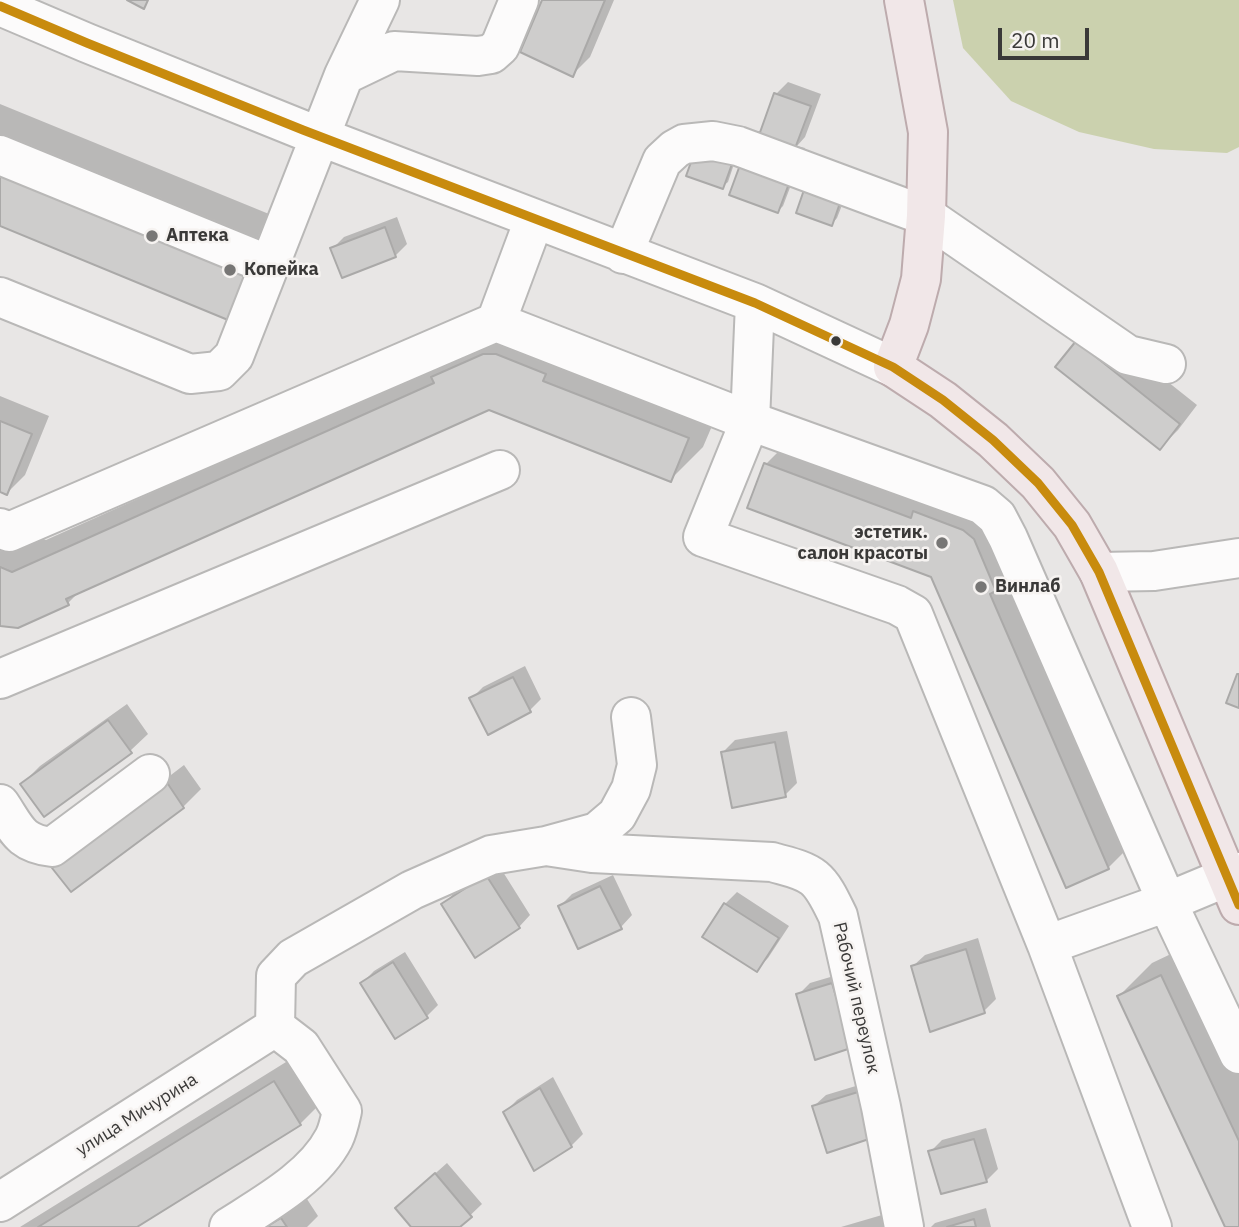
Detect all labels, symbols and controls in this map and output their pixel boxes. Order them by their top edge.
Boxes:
scale bar [1001,14,1092,58]
text: 20 m [1011,26,1060,54]
place label: Аптека [166,225,229,247]
marker: Аптека [144,228,160,244]
place label: Копейка [244,259,319,281]
marker: Копейка [222,262,238,278]
unlabelled marker [829,334,843,348]
place label: эстетик. салон красоты [798,522,928,564]
marker: эстетик. салон красоты [934,535,950,551]
place label: Винлаб [995,576,1060,598]
marker: Винлаб [973,579,989,595]
street label: Рабочий переулок [828,920,884,1076]
street label: улица Мичурина [72,1069,202,1161]

